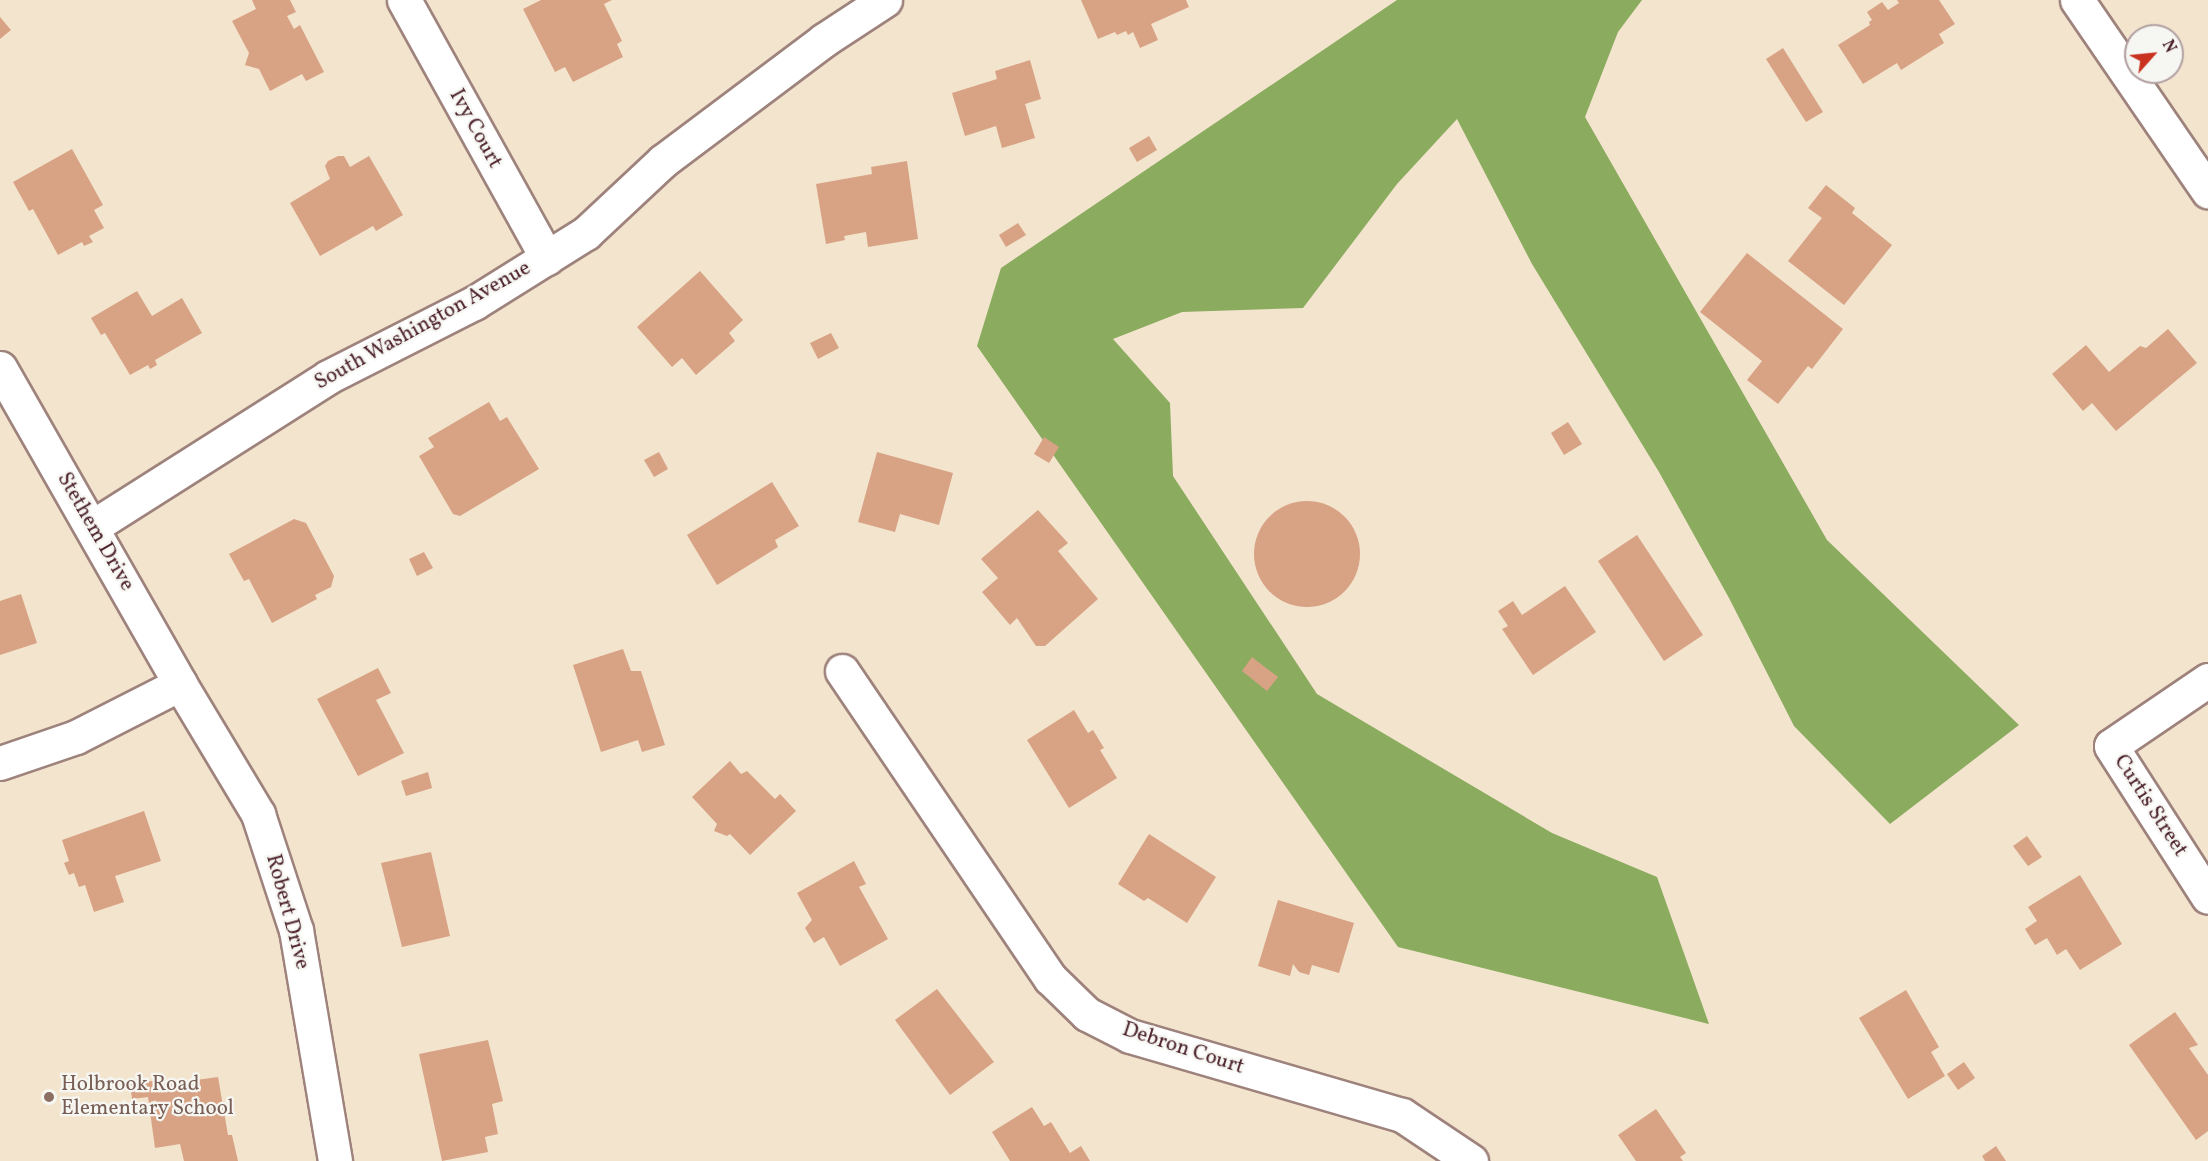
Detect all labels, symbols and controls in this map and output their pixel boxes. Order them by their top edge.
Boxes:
north arrow [2124,24,2184,84]
text: N [2156,37,2181,57]
street label: Ivy Court [443,85,507,173]
street label: South Washington Avenue [310,256,536,396]
street label: Stethem Drive [51,468,139,596]
street label: Curtis Street [2108,750,2192,862]
street label: Robert Drive [260,852,314,972]
street label: Debron Court [1119,1017,1247,1081]
place label: Holbrook Road Elementary School [61,1072,235,1122]
marker: Holbrook Road Elementary School [42,1090,56,1104]

